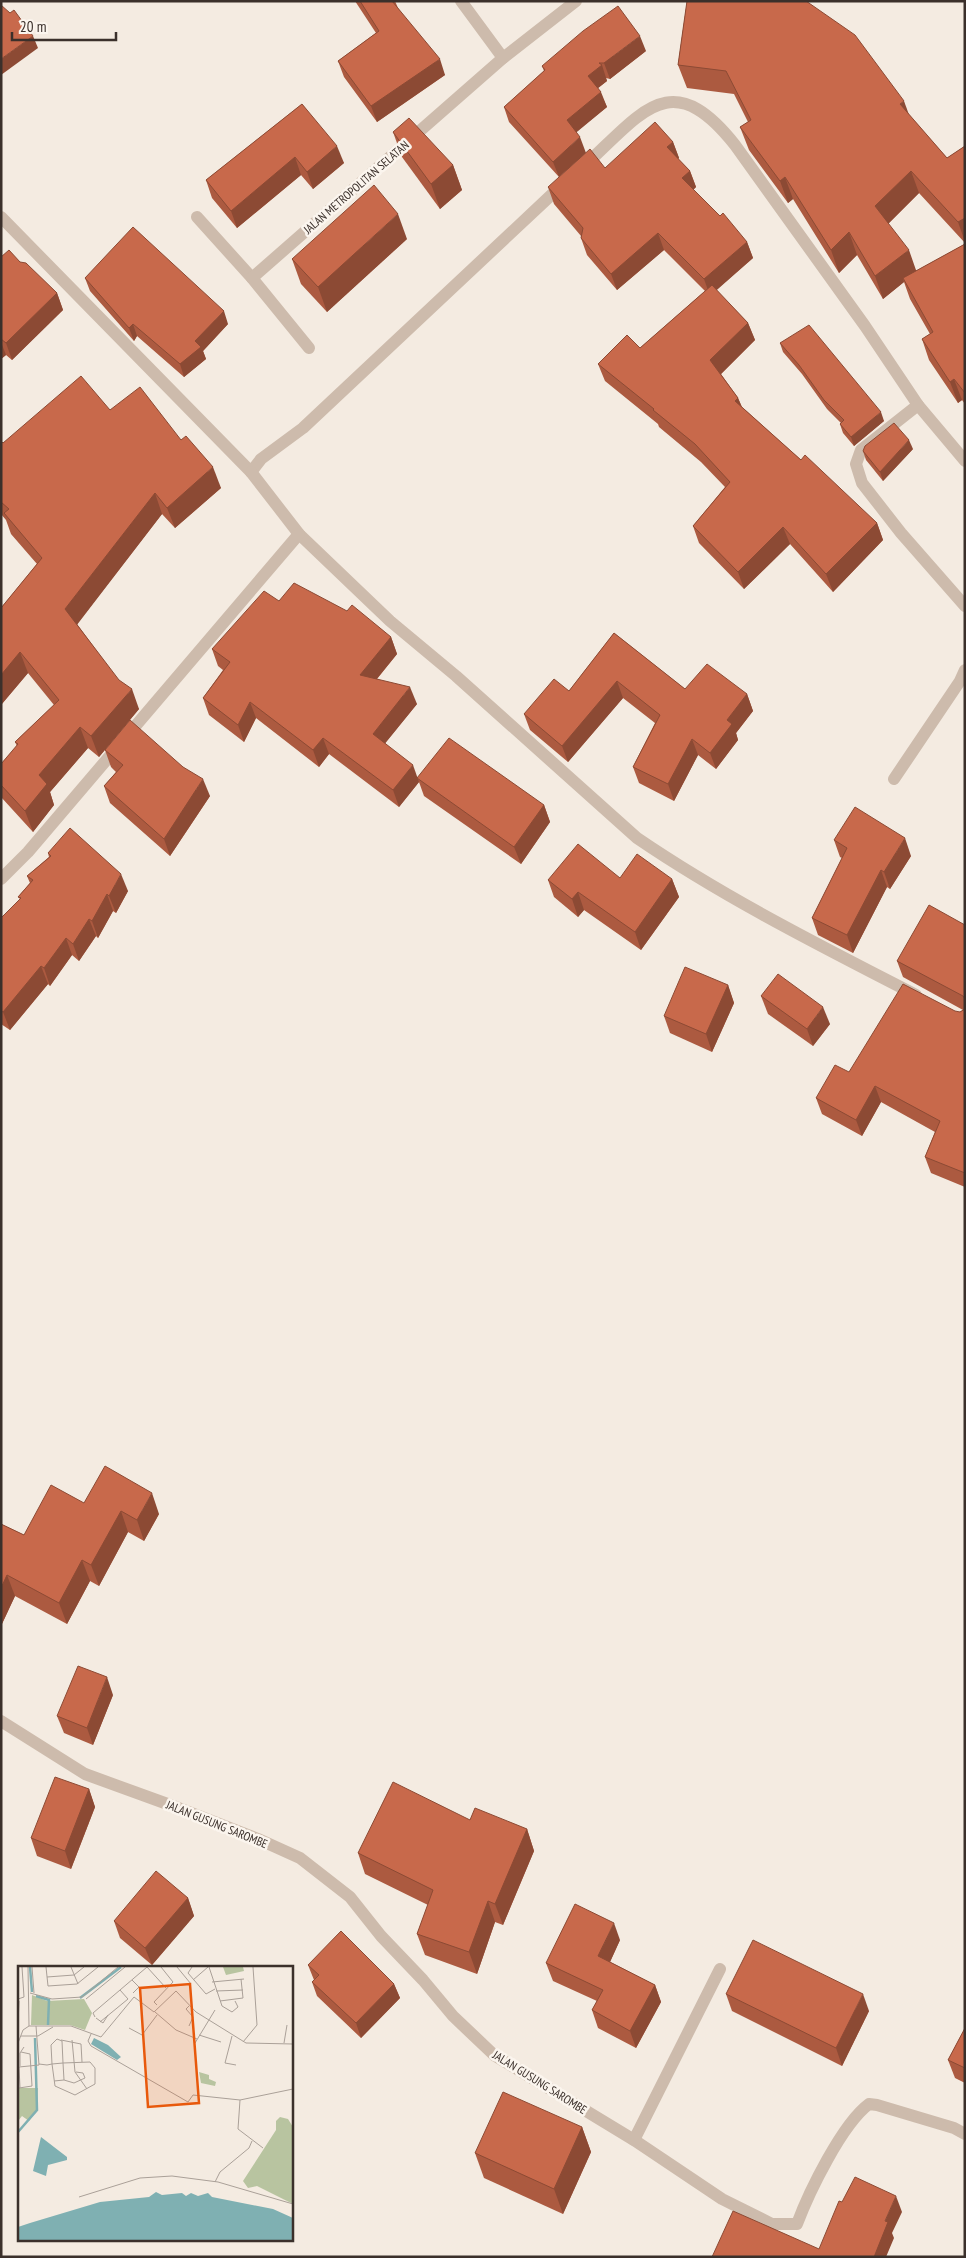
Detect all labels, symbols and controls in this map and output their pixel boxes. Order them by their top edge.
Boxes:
scale bar [12,10,116,42]
text: 20 m [20,17,46,36]
street label: JALAN METROPOLITAN SELATAN [300,137,412,237]
street label: JALAN GUSUNG SAROMBE [163,1796,270,1851]
inset map [18,1966,292,2240]
street label: JALAN GUSUNG SAROMBE [489,2046,590,2117]

